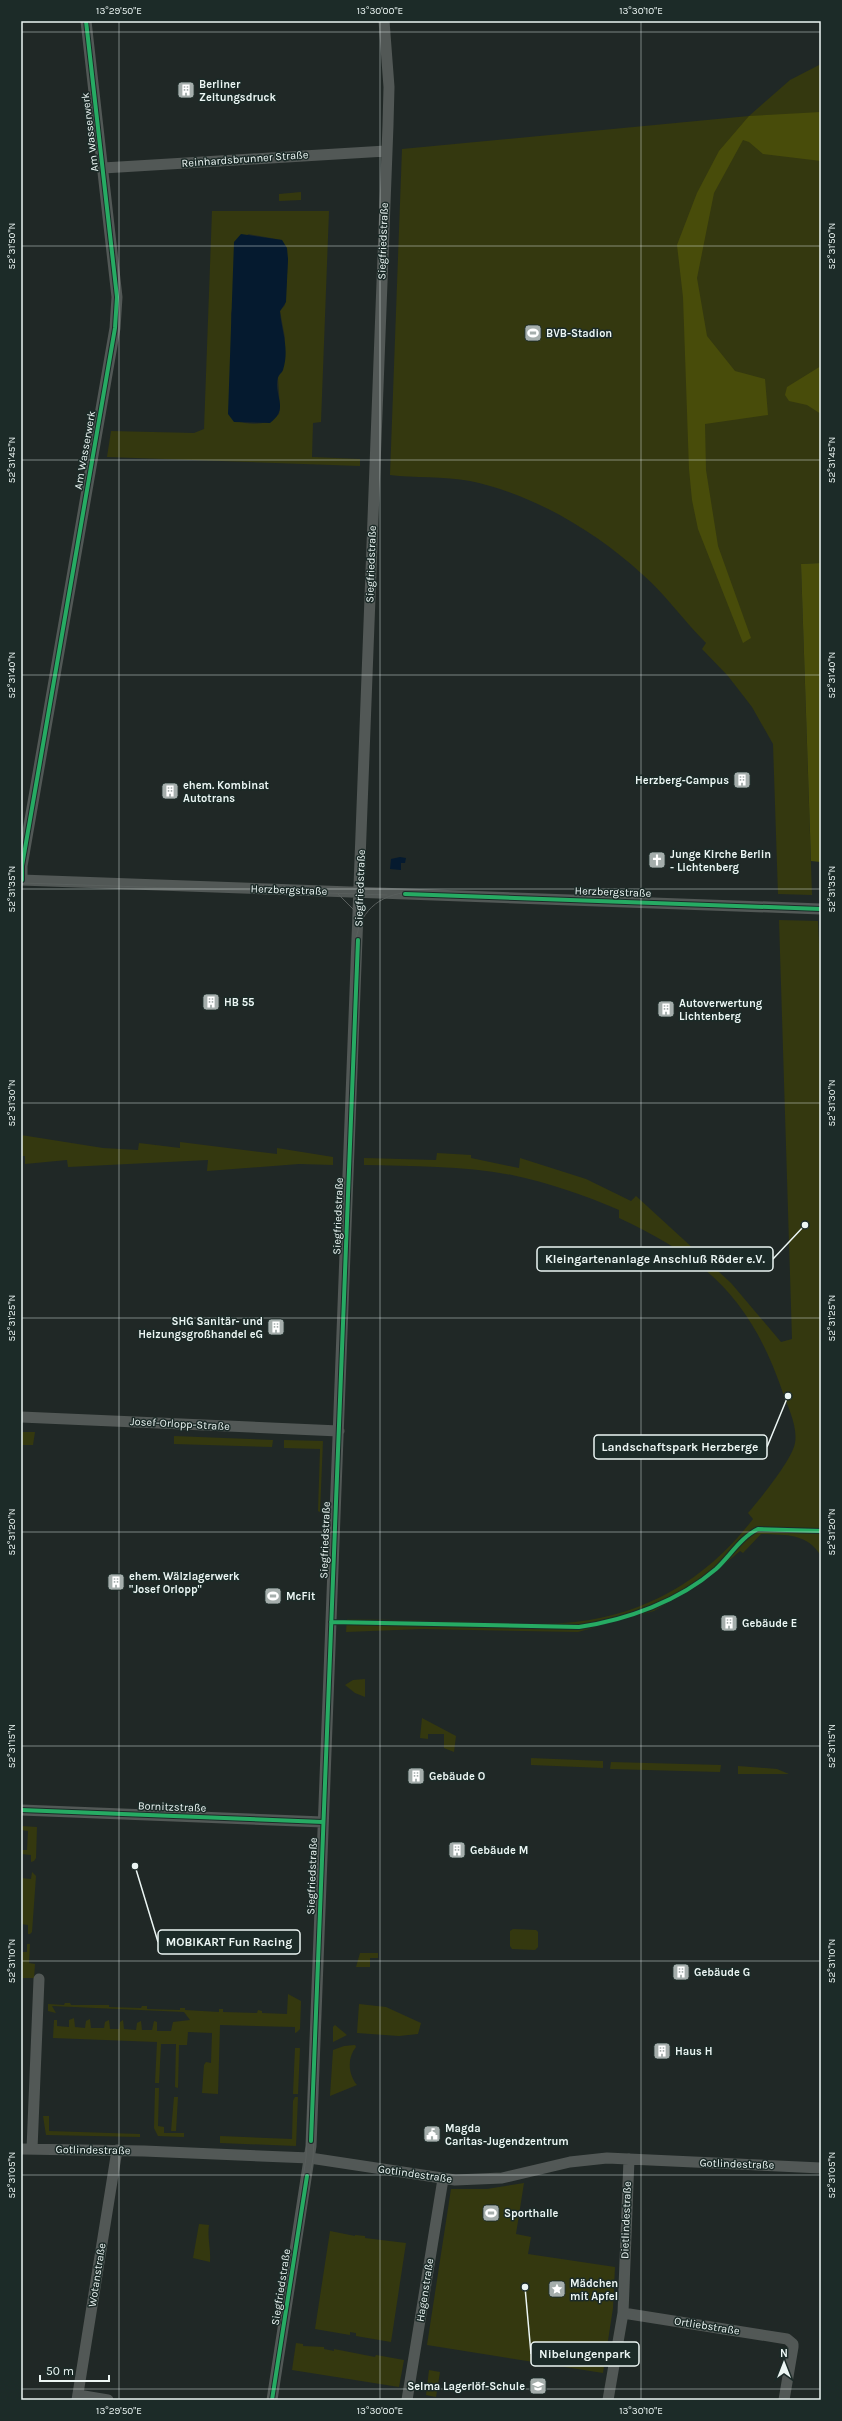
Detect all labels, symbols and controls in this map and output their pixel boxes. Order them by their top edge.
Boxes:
text: 13°29'50"E [96,5,142,17]
text: 13°30'00"E [357,5,403,17]
text: 13°30'10"E [619,5,663,17]
place label: Berliner Zeitungsdruck [199,78,276,104]
building icon: Berliner Zeitungsdruck [176,80,196,100]
street label: Am Wasserwerk [79,92,101,172]
street label: Reinhardsbrunner Straße [181,148,309,170]
street label: Siegfriedstraße [375,202,391,280]
text: 52°31'50"N [6,223,18,269]
text: 52°31'50"N [826,223,838,269]
sports icon: BVB-Stadion [523,323,543,343]
place label: BVB-Stadion [546,327,612,340]
street label: Am Wasserwerk [72,410,98,490]
text: 52°31'45"N [6,437,18,483]
text: 52°31'45"N [826,437,838,483]
street label: Siegfriedstraße [363,525,379,603]
text: 52°31'40"N [6,652,18,698]
text: 52°31'40"N [826,652,838,698]
building icon: Herzberg-Campus [732,770,752,790]
place label: Herzberg-Campus [635,774,729,787]
place label: ehem. Kombinat Autotrans [183,779,270,805]
building icon: ehem. Kombinat Autotrans [160,781,180,801]
place label: Junge Kirche Berlin - Lichtenberg [670,848,771,874]
street label: Siegfriedstraße [352,849,368,927]
church icon: Junge Kirche Berlin - Lichtenberg [647,850,667,870]
text: 52°31'35"N [6,866,18,912]
text: 52°31'35"N [826,866,838,912]
street label: Herzbergstraße [250,882,328,898]
street label: Herzbergstraße [574,884,652,900]
building icon: HB 55 [201,992,221,1012]
place label: HB 55 [224,996,254,1009]
place label: Autoverwertung Lichtenberg [679,997,763,1023]
building icon: Autoverwertung Lichtenberg [656,999,676,1019]
text: 52°31'30"N [6,1079,18,1127]
text: 52°31'30"N [826,1079,838,1127]
street label: Siegfriedstraße [330,1177,346,1255]
callout: Kleingartenanlage Anschluß Röder e.V. [537,1247,773,1271]
text: Kleingartenanlage Anschluß Röder e.V. [545,1252,765,1266]
text: 52°31'25"N [6,1295,18,1341]
text: 52°31'25"N [826,1295,838,1341]
place label: SHG Sanitär- und Heizungsgroßhandel eG [138,1315,263,1341]
building icon: SHG Sanitär- und Heizungsgroßhandel eG [266,1317,286,1337]
street label: Josef-Orlopp-Straße [130,1415,230,1433]
callout: Landschaftspark Herzberge [594,1435,767,1459]
text: Landschaftspark Herzberge [602,1440,758,1454]
street label: Siegfriedstraße [317,1501,333,1579]
text: 52°31'20"N [6,1508,18,1556]
text: 52°31'20"N [826,1508,838,1556]
place label: ehem. Wälzlagerwerk "Josef Orlopp" [129,1570,240,1596]
building icon: ehem. Wälzlagerwerk "Josef Orlopp" [106,1572,126,1592]
sports icon: McFit [263,1586,283,1606]
place label: McFit [286,1590,316,1603]
building icon: Gebäude E [719,1613,739,1633]
place label: Gebäude E [742,1617,797,1630]
text: 52°31'15"N [6,1724,18,1768]
text: 52°31'15"N [826,1724,838,1768]
building icon: Gebäude O [406,1766,426,1786]
place label: Gebäude O [429,1770,485,1783]
street label: Bornitzstraße [138,1799,207,1815]
street label: Siegfriedstraße [304,1837,320,1915]
building icon: Gebäude M [447,1840,467,1860]
place label: Gebäude M [470,1844,528,1857]
callout: MOBIKART Fun Racing [158,1930,300,1954]
text: MOBIKART Fun Racing [166,1935,292,1949]
text: 52°31'10"N [6,1939,18,1983]
text: 52°31'10"N [826,1939,838,1983]
building icon: Gebäude G [671,1962,691,1982]
place label: Gebäude G [694,1966,750,1979]
building icon: Haus H [652,2041,672,2061]
place label: Haus H [675,2045,712,2058]
place label: Magda Caritas-Jugendzentrum [445,2122,569,2148]
public building icon: Magda Caritas-Jugendzentrum [422,2124,442,2144]
street label: Gotlindestraße [56,2143,131,2157]
text: 52°31'05"N [6,2152,18,2198]
text: 52°31'05"N [826,2152,838,2198]
street label: Gotlindestraße [699,2156,775,2172]
street label: Gotlindestraße [377,2162,453,2186]
street label: Dietlindestraße [618,2181,634,2259]
sports icon: Sporthalle [481,2203,501,2223]
place label: Sporthalle [504,2207,559,2220]
street label: Wotanstraße [86,2242,109,2308]
street label: Siegfriedstraße [269,2247,294,2326]
street label: Hagenstraße [414,2257,436,2323]
place label: Mädchen mit Apfel [570,2277,618,2303]
place icon: Mädchen mit Apfel [547,2279,567,2299]
street label: Ortliebstraße [673,2314,741,2338]
callout: Nibelungenpark [531,2342,639,2366]
north arrow [764,2343,804,2383]
text: Nibelungenpark [539,2347,631,2361]
text: N [780,2347,788,2360]
scale bar [40,2357,109,2383]
text: 50 m [46,2364,74,2378]
school or university icon: Selma Lagerlöf-Schule [528,2376,548,2396]
place label: Selma Lagerlöf-Schule [407,2380,525,2393]
text: 13°29'50"E [96,2405,142,2417]
text: 13°30'00"E [357,2405,403,2417]
text: 13°30'10"E [619,2405,663,2417]

